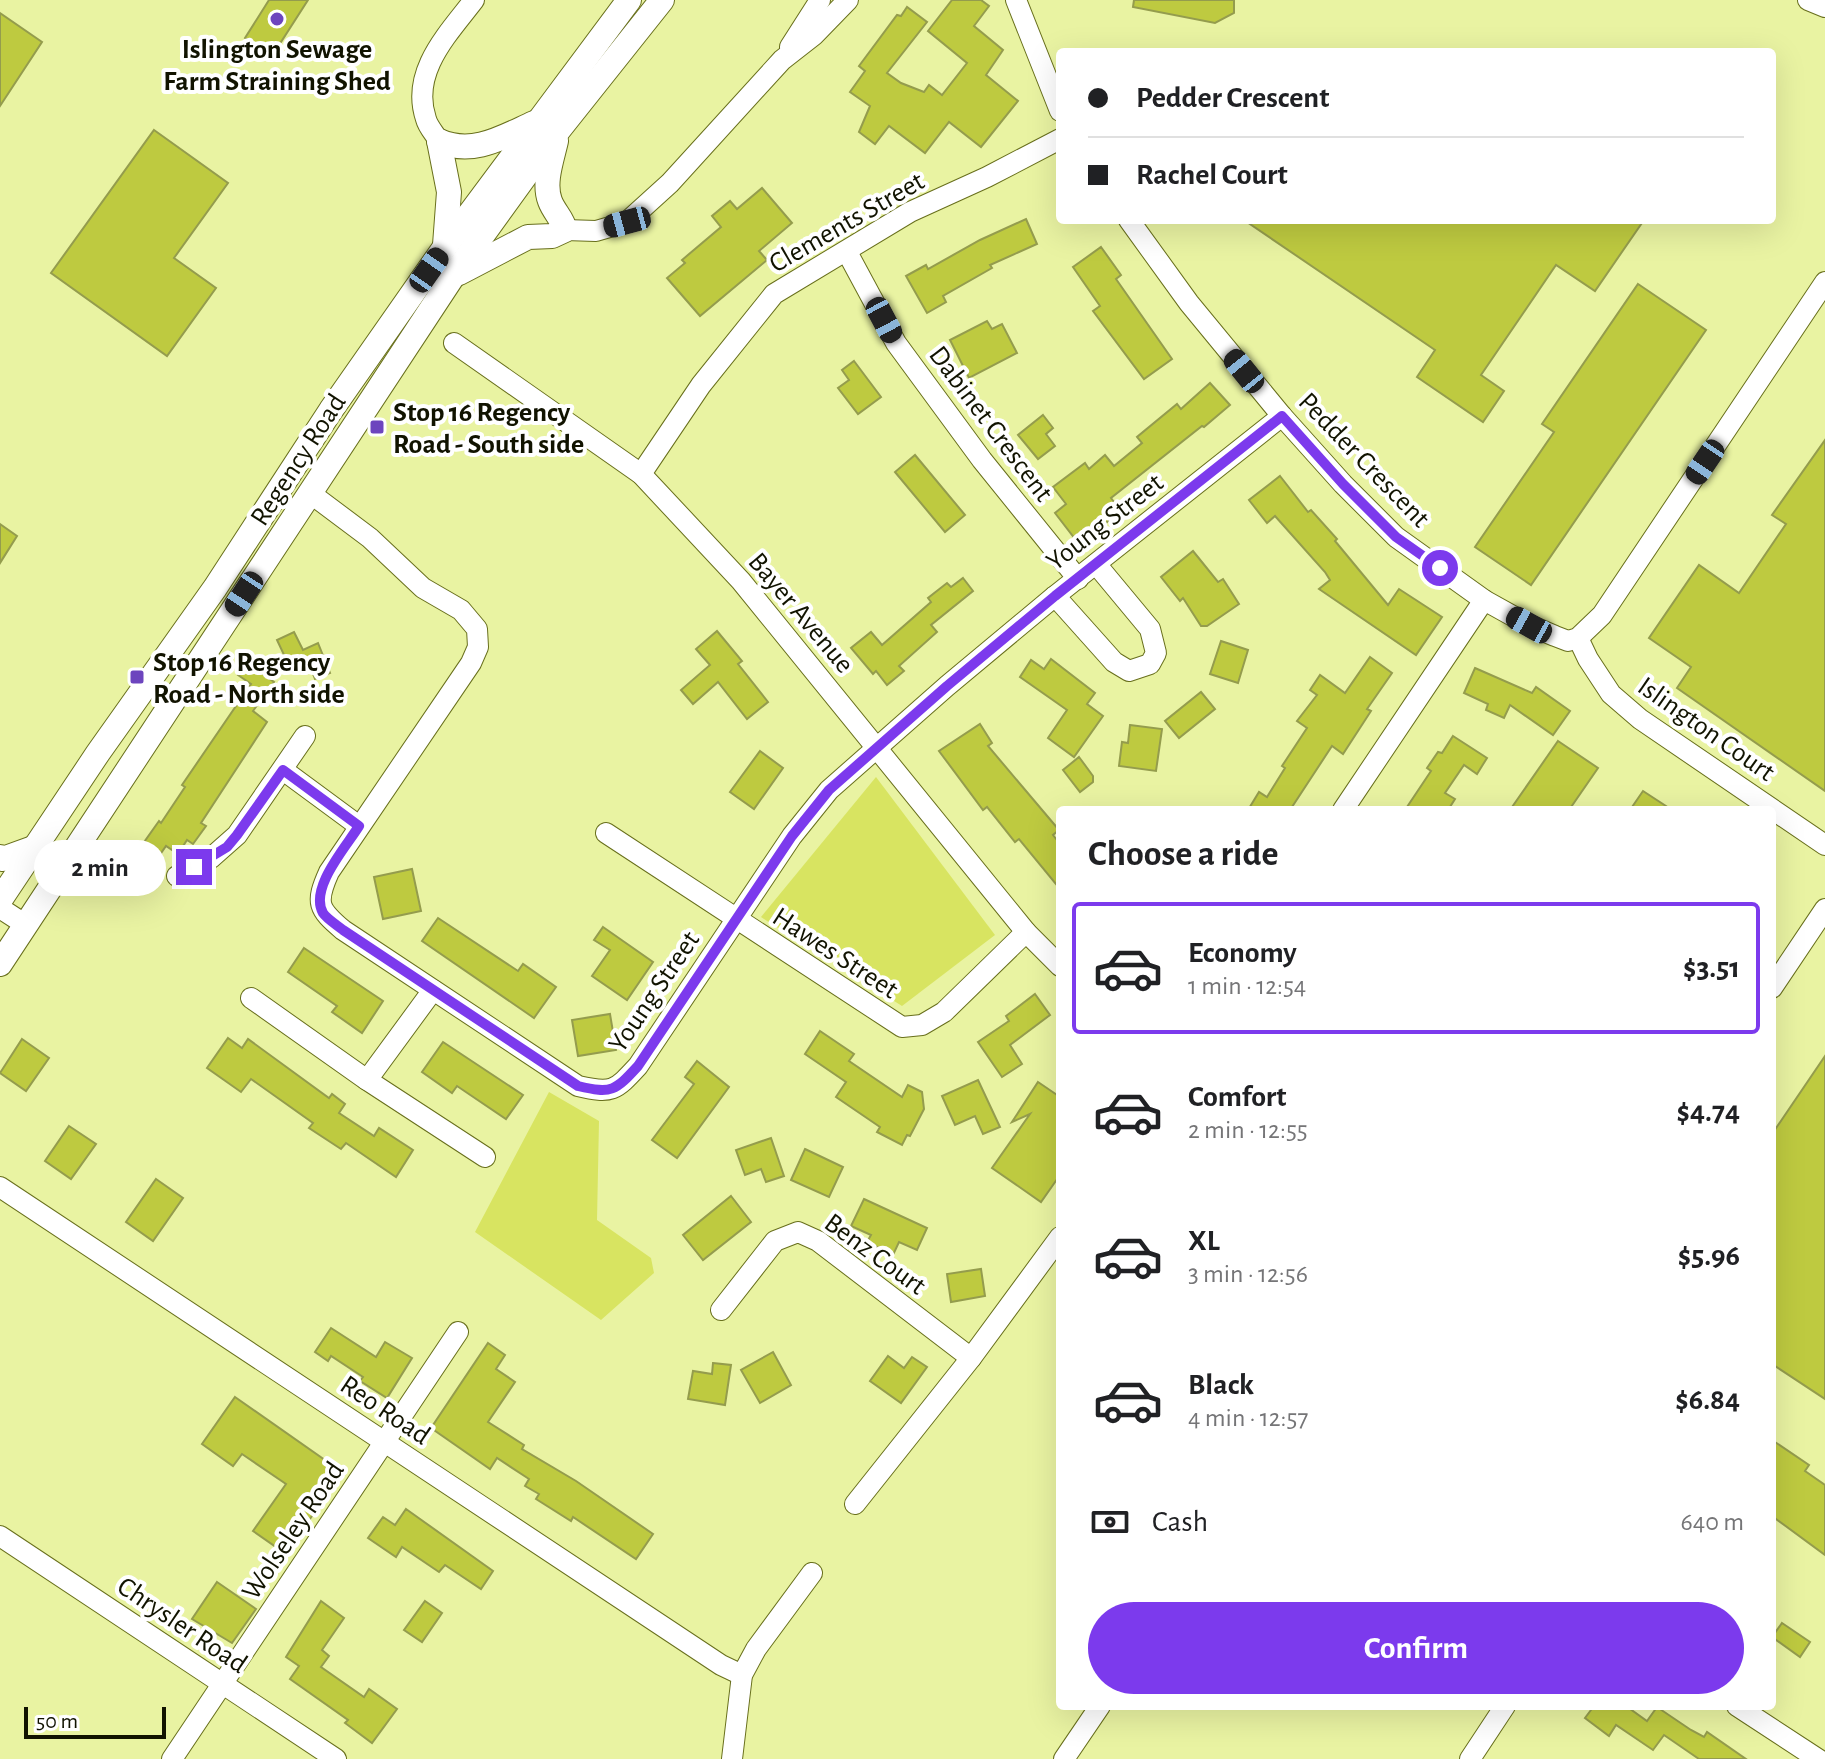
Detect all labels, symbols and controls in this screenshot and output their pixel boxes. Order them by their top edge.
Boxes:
marker: Islington Sewage Farm Straining Shed [268,10,286,28]
place label: Islington Sewage Farm Straining Shed [163,36,391,96]
text: Pedder Crescent [1136,83,1329,113]
text: Rachel Court [1136,160,1288,190]
street label: Clements Street [765,167,929,278]
car [601,204,653,240]
car [405,243,453,297]
car [862,293,906,347]
street label: Dabinet Crescent [923,341,1058,507]
car [1220,345,1268,397]
street label: Pedder Crescent [1293,388,1435,533]
street label: Regency Road [246,389,352,531]
place label: Stop 16 Regency Road - South side [393,399,584,459]
marker: Stop 16 Regency Road - South side [368,418,386,436]
car [1682,435,1728,489]
street label: Young Street [1042,469,1169,577]
street label: Bayer Avenue [742,548,859,679]
route start [1422,550,1458,586]
car [221,567,267,621]
car [1502,603,1556,647]
place label: Stop 16 Regency Road - North side [153,649,345,709]
marker: Stop 16 Regency Road - North side [128,668,146,686]
street label: Islington Court [1632,672,1779,787]
text: Choose a ride [1088,836,1278,872]
callout: 2 min [34,839,166,895]
route end [176,849,212,885]
text: 2 min [71,855,129,881]
street label: Hawes Street [767,903,903,1005]
street label: Young Street [604,926,705,1058]
icon: car [1092,932,1164,1004]
text: Economy [1188,938,1297,968]
text: $3.51 [1683,953,1740,983]
text: 1 min · 12:54 [1188,973,1306,999]
icon: car [1092,1076,1164,1148]
text: Comfort [1188,1082,1287,1112]
text: $4.74 [1676,1097,1740,1127]
text: 2 min · 12:55 [1188,1117,1308,1143]
street label: Benz Court [819,1209,931,1301]
icon: car [1092,1220,1164,1292]
text: XL [1188,1226,1220,1256]
text: $5.96 [1678,1241,1740,1271]
text: 3 min · 12:56 [1188,1261,1308,1287]
icon: car [1092,1364,1164,1436]
text: Black [1188,1370,1254,1400]
street label: Reo Road [335,1371,435,1451]
text: $6.84 [1675,1385,1740,1415]
text: 4 min · 12:57 [1188,1405,1308,1431]
street label: Wolseley Road [237,1457,350,1605]
icon: cash [1088,1500,1132,1544]
text: Cash [1152,1507,1208,1537]
text: 640 m [1680,1509,1744,1535]
street label: Chrysler Road [112,1572,252,1679]
button: Confirm [1088,1602,1744,1694]
scale bar [24,1703,166,1739]
text: 50 m [36,1710,78,1732]

